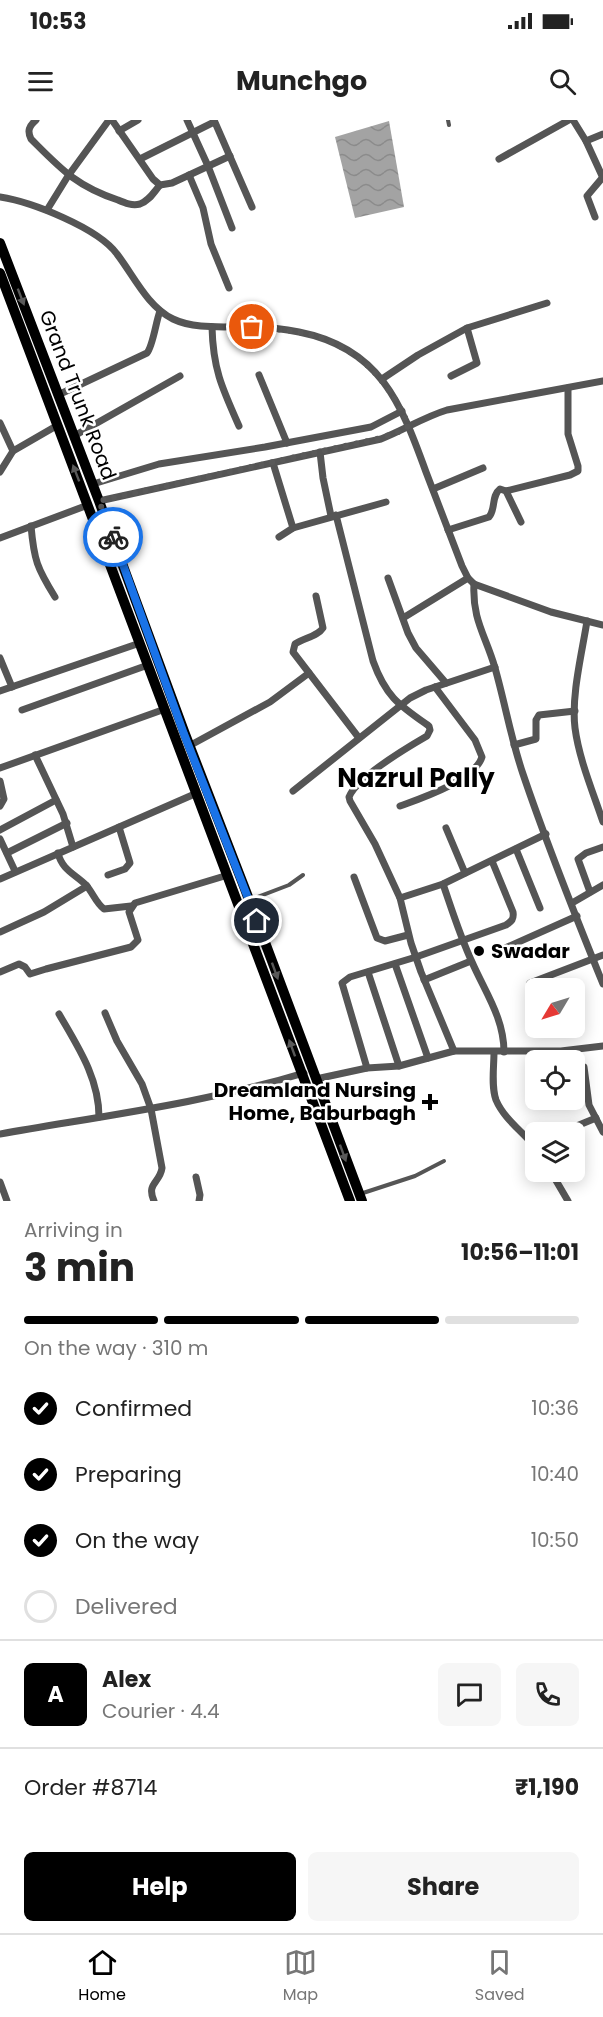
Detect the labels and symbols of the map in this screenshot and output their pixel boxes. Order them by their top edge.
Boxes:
one-way arrow [17,288,26,306]
pin [226,301,277,352]
street label: Grand Trunk Road [33,306,123,484]
one-way arrow [70,463,80,481]
courier [83,507,143,567]
district label: Nazrul Pally [337,760,495,796]
pin [231,895,282,946]
place label: Swadar [491,937,570,965]
marker: Swadar [472,944,486,958]
one-way arrow [271,962,281,980]
north arrow [525,978,585,1038]
one-way arrow [286,1039,296,1057]
place label: Dreamland Nursing Home, Baburbagh [214,1076,416,1127]
marker: Dreamland Nursing Home, Baburbagh [421,1093,439,1111]
one-way arrow [339,1145,349,1163]

